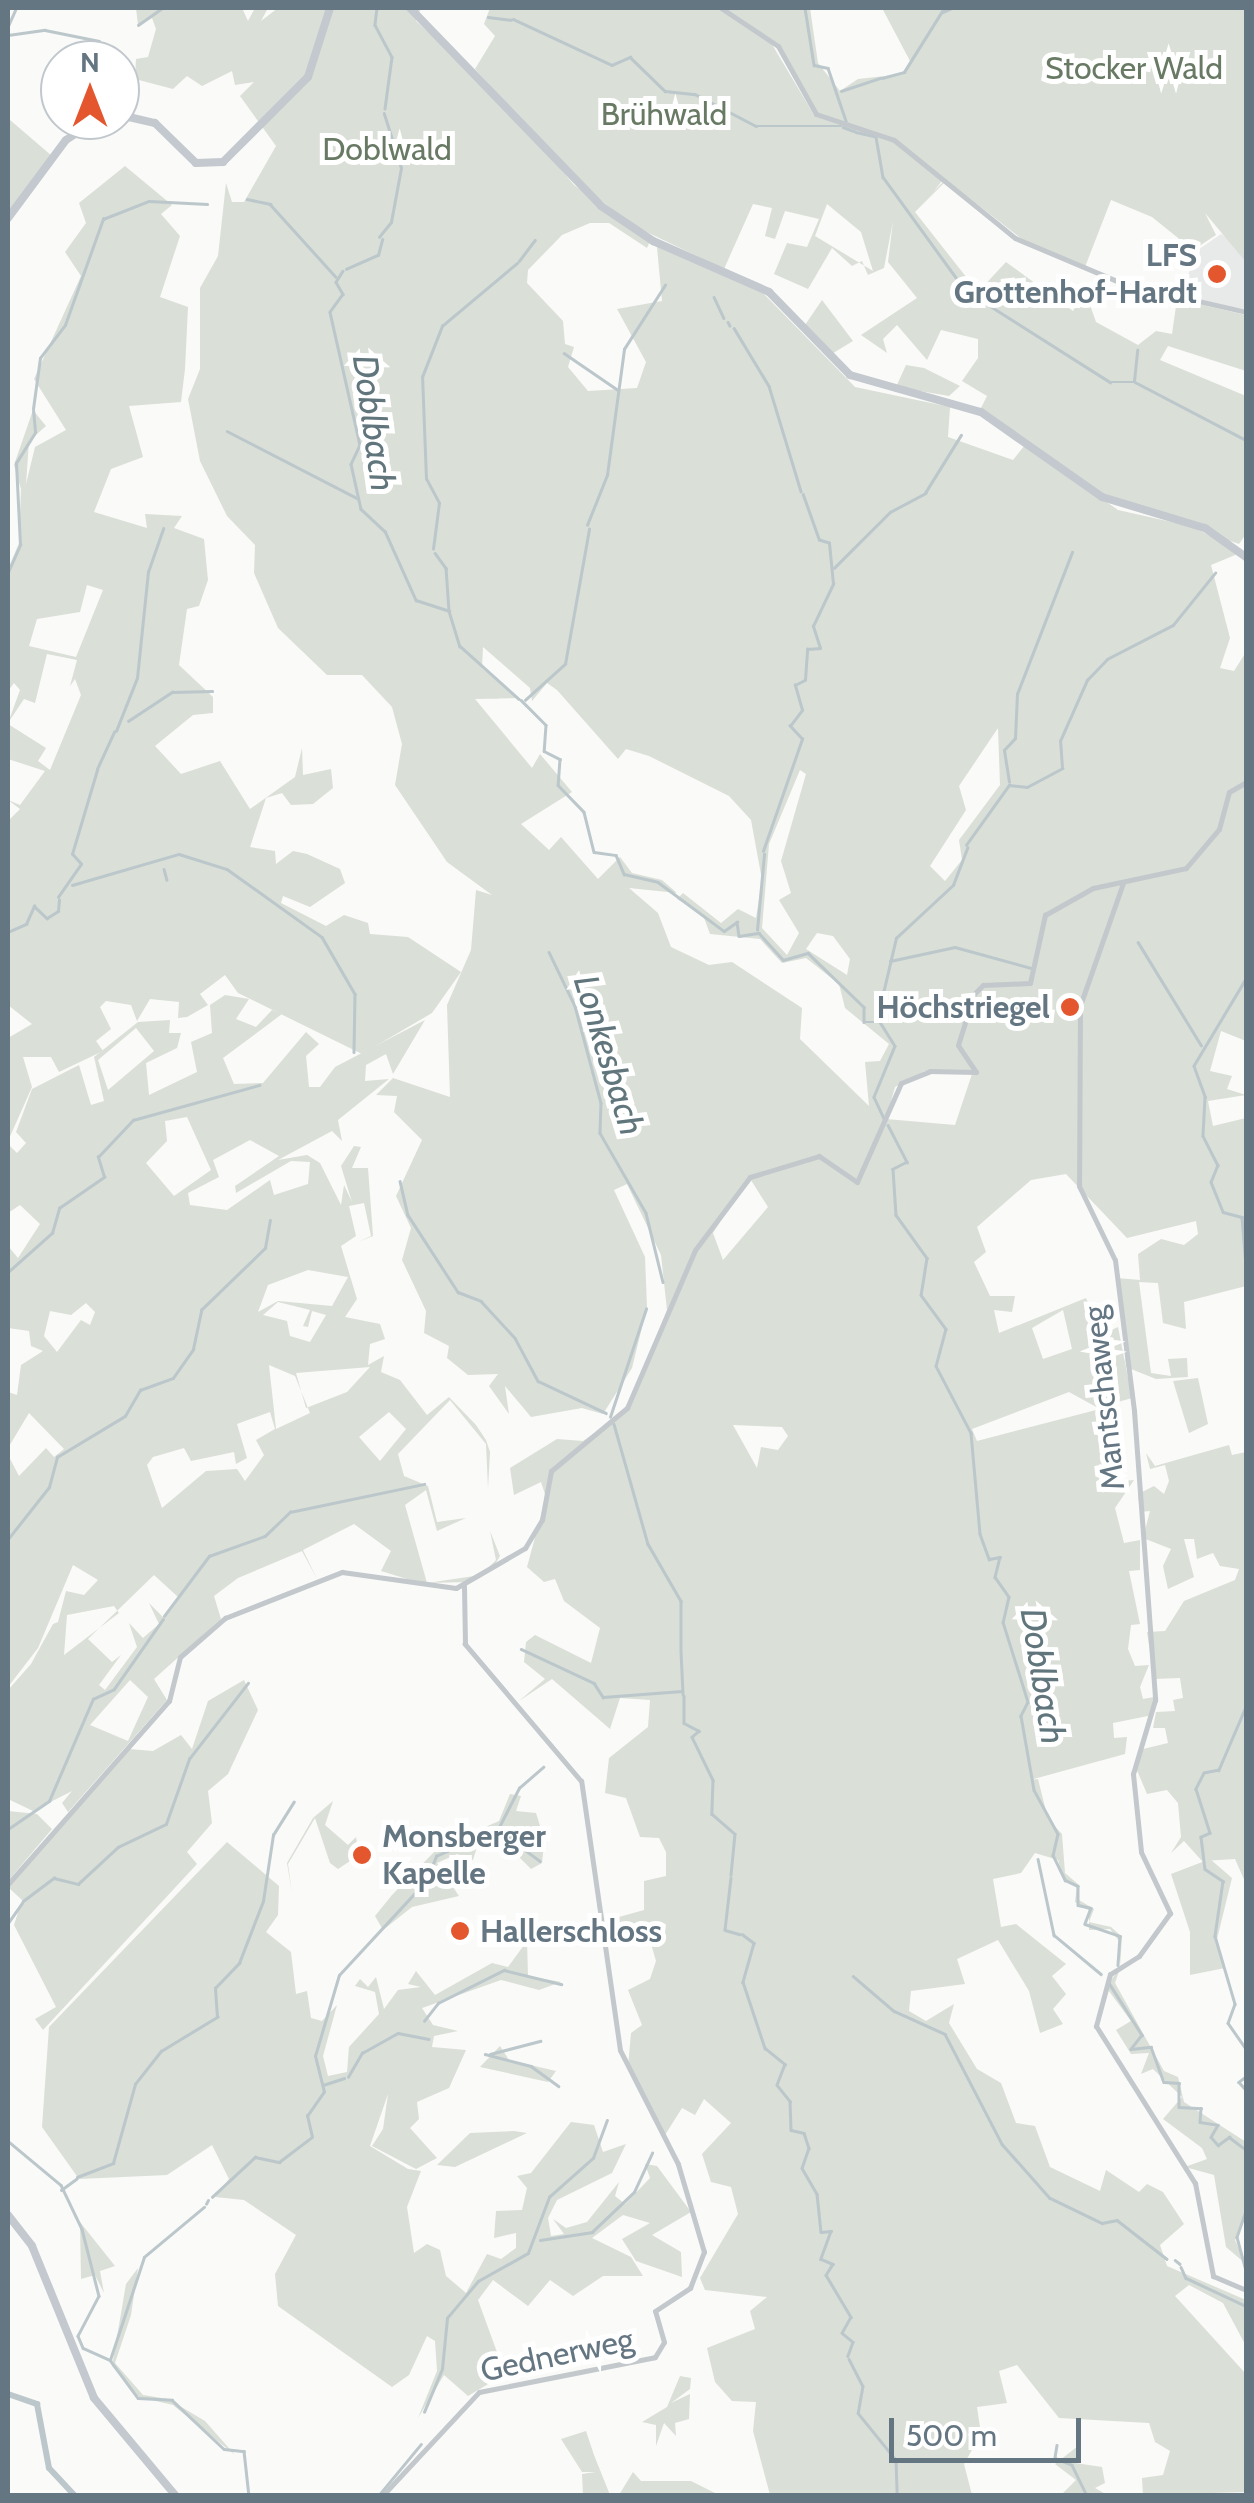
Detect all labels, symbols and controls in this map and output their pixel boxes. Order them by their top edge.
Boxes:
north arrow [40,40,140,140]
text: N [80,45,100,79]
park label: Stocker Wald [1045,49,1223,87]
park label: Brühwald [601,95,727,133]
park label: Doblwald [322,130,452,168]
place label: LFS Grottenhof-Hardt [954,237,1197,312]
marker: LFS Grottenhof-Hardt [1206,263,1228,285]
water label: Doblbach [344,352,404,494]
water label: Lonkesbach [565,970,653,1140]
place label: Höchstriegel [877,988,1050,1026]
marker: Höchstriegel [1059,996,1081,1018]
street label: Mantschaweg [1075,1304,1133,1492]
water label: Doblbach [1012,1605,1074,1747]
place label: Monsberger Kapelle [382,1818,546,1893]
marker: Monsberger Kapelle [351,1844,373,1866]
place label: Hallerschloss [480,1912,662,1950]
marker: Hallerschloss [449,1920,471,1942]
street label: Gednerweg [477,2320,637,2390]
scale bar [894,2398,1086,2460]
text: 500 m [906,2417,997,2454]

